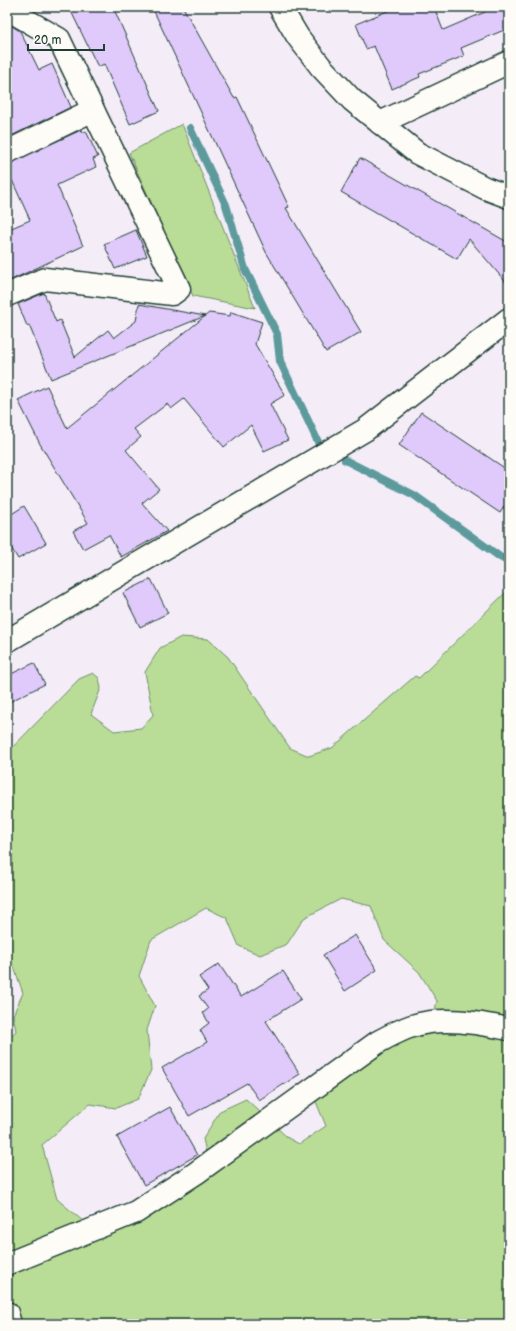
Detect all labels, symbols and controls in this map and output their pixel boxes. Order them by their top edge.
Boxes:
scale bar [28,26,104,52]
text: 20 m [34,33,61,48]

